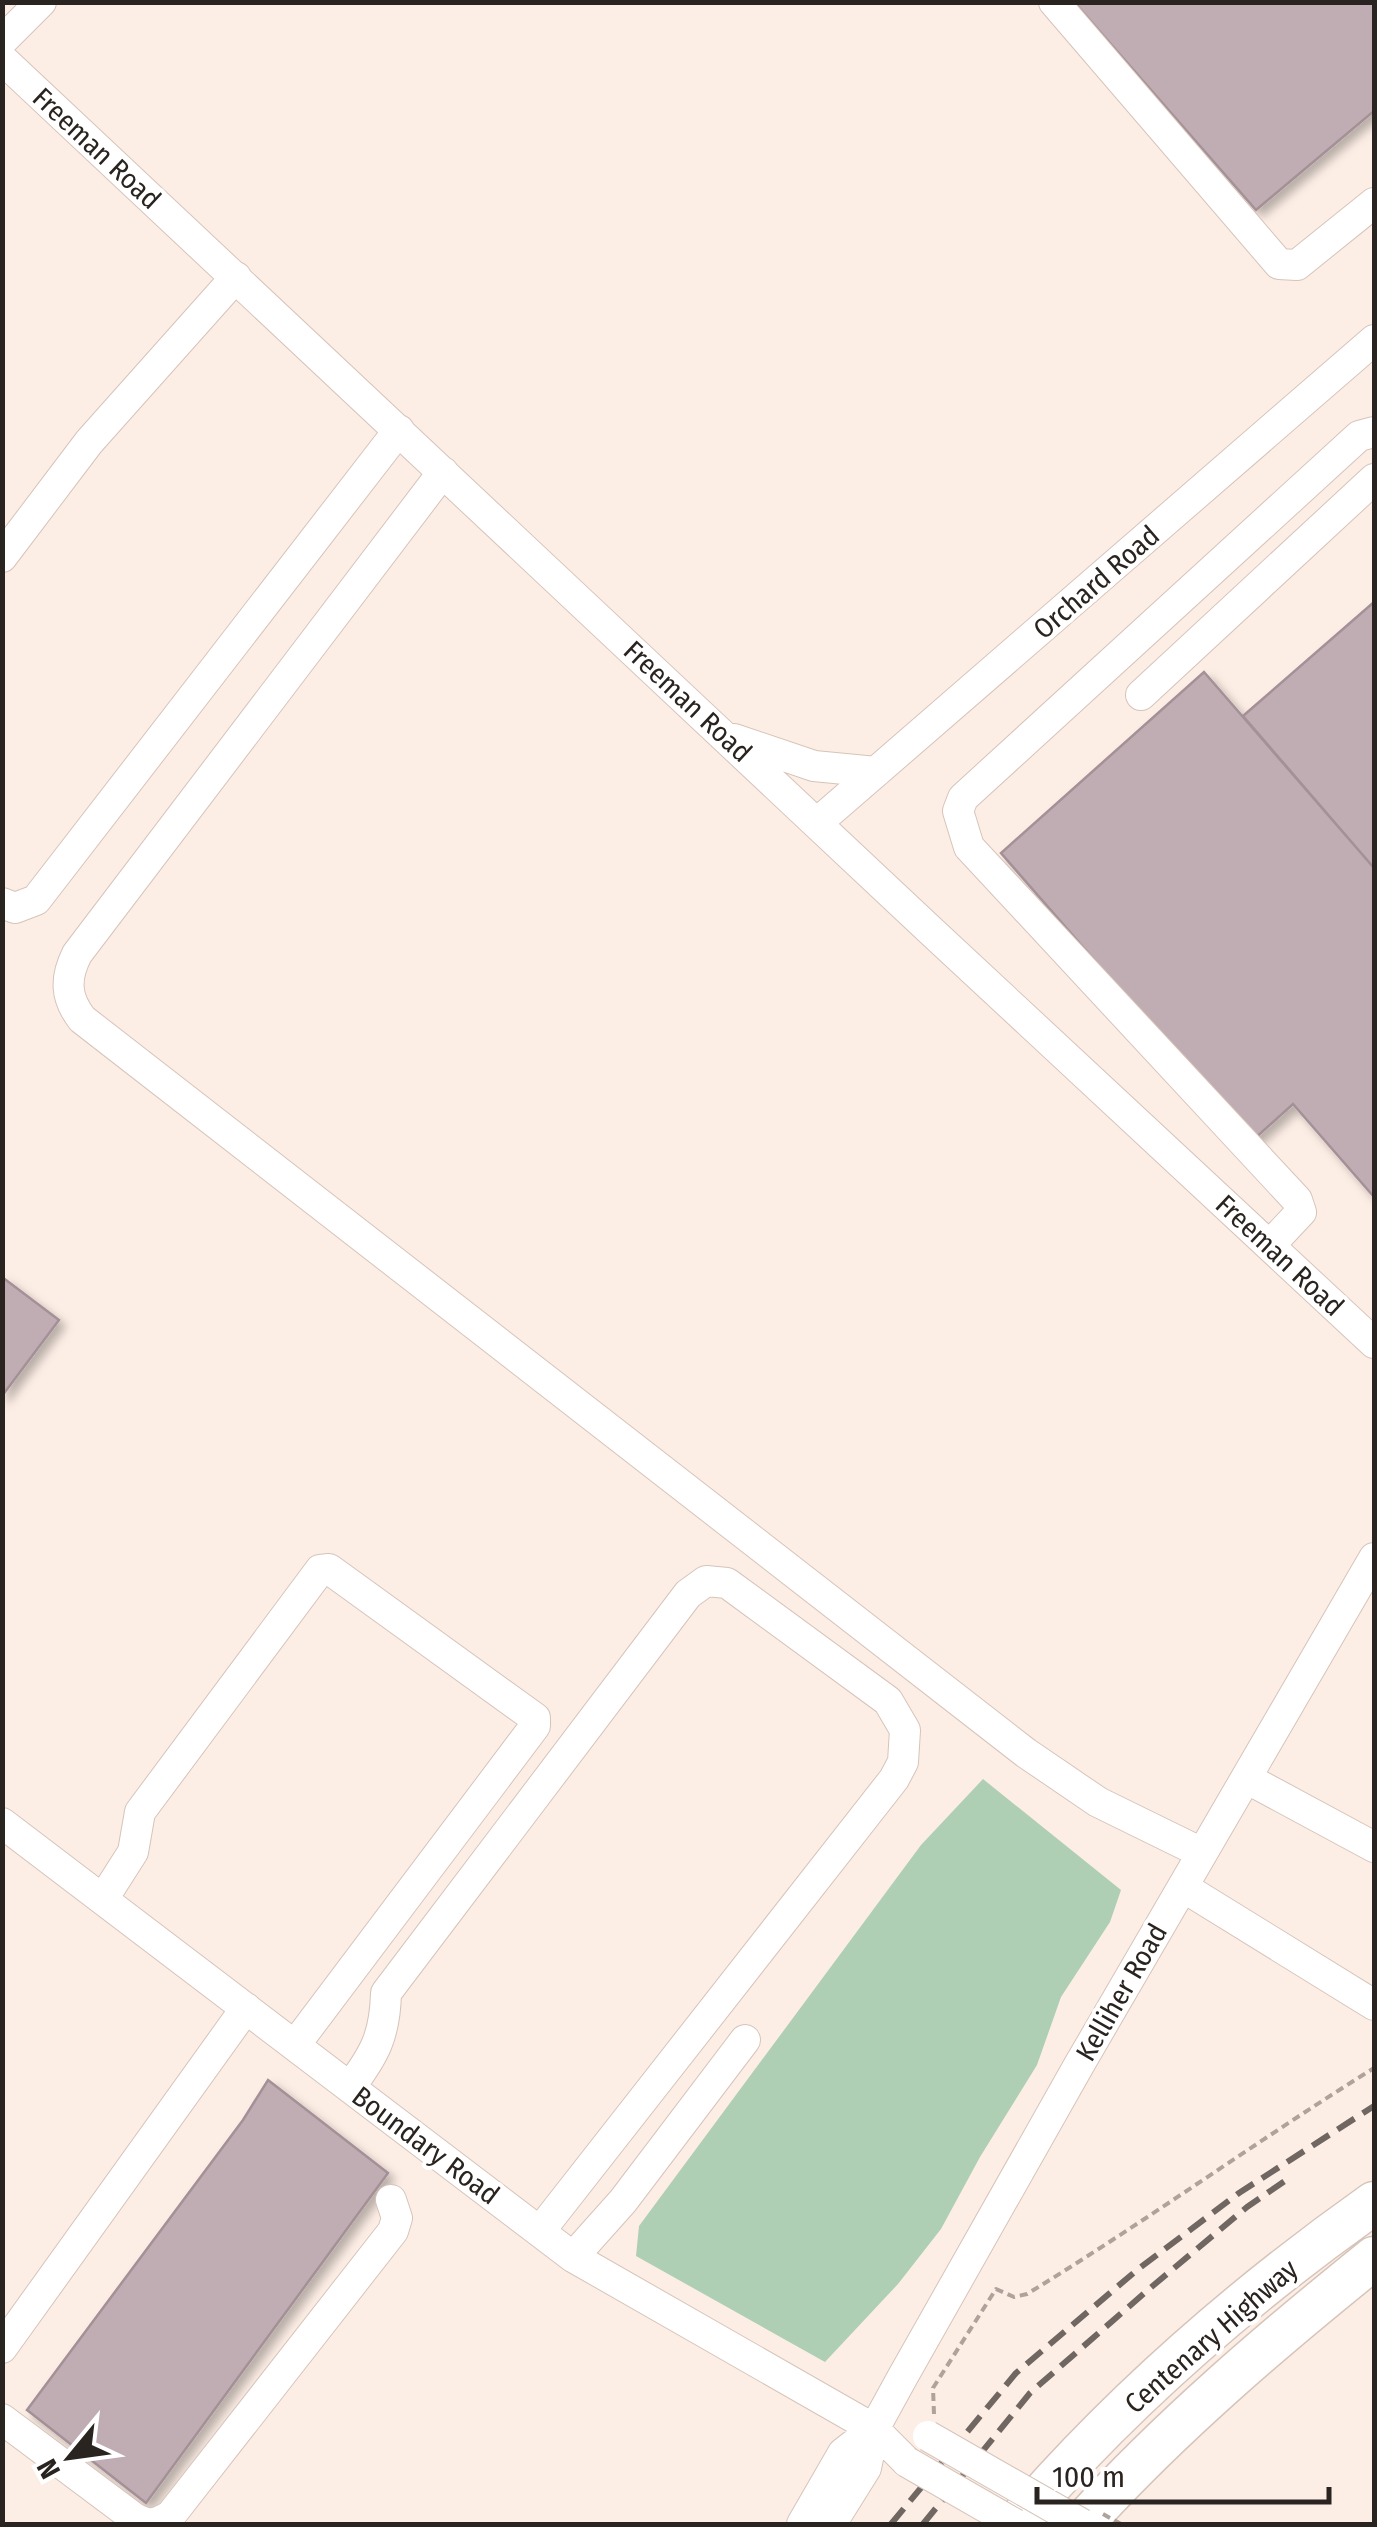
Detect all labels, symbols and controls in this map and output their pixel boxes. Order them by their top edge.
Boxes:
street label: Freeman Road [26,81,167,216]
street label: Orchard Road [1027,519,1166,646]
street label: Freeman Road [617,634,758,769]
street label: Freeman Road [1209,1188,1350,1323]
street label: Kelliher Road [1069,1918,1174,2067]
street label: Boundary Road [346,2080,506,2211]
street label: Centenary Highway [1118,2252,1305,2420]
north arrow [20,2407,120,2507]
scale bar [1037,2442,1330,2504]
text: N [30,2454,67,2484]
text: 100 m [1052,2459,1125,2495]

